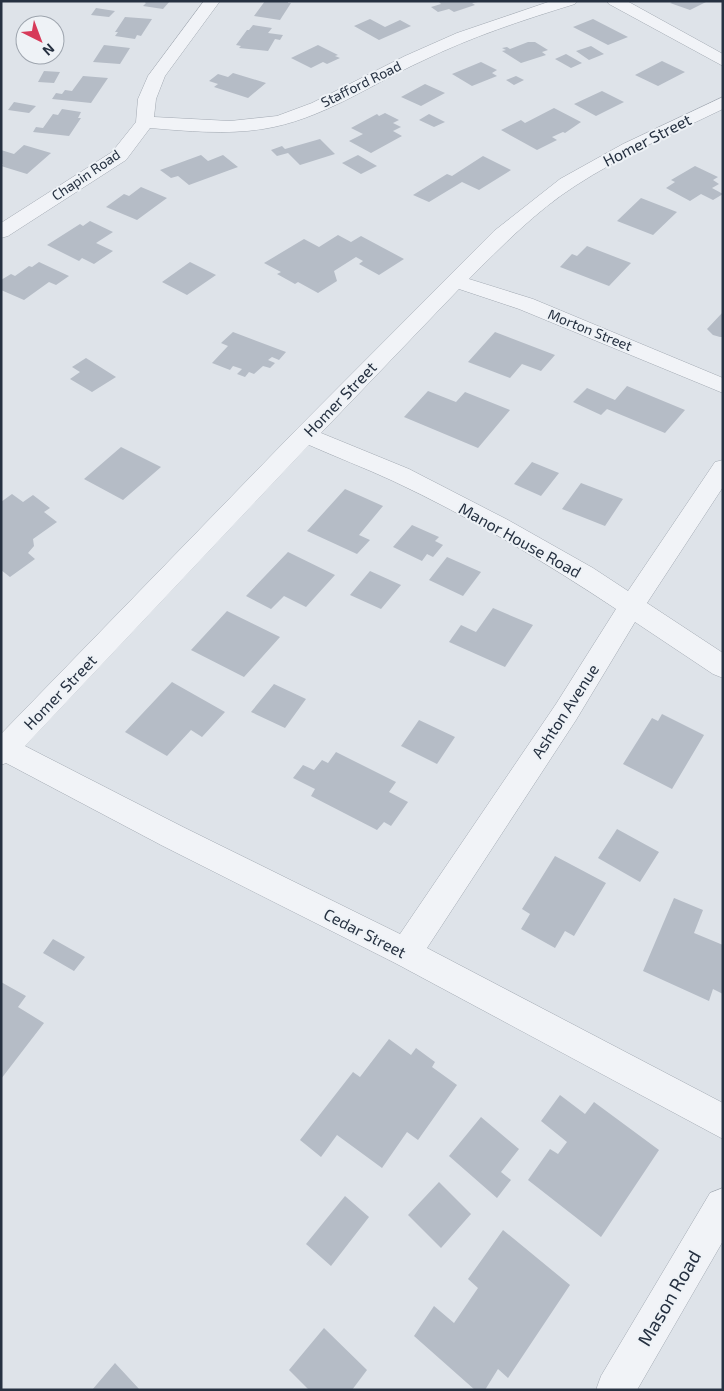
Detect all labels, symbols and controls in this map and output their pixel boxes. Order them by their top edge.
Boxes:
north arrow [15,15,65,65]
text: N [40,40,58,60]
street label: Stafford Road [318,57,404,110]
street label: Homer Street [599,109,694,170]
street label: Chapin Road [48,145,123,204]
street label: Morton Street [546,305,635,354]
street label: Homer Street [299,357,380,440]
street label: Manor House Road [456,498,585,581]
street label: Homer Street [19,650,100,733]
street label: Ashton Avenue [527,660,602,761]
street label: Cedar Street [321,904,410,961]
street label: Mason Road [632,1246,705,1350]

